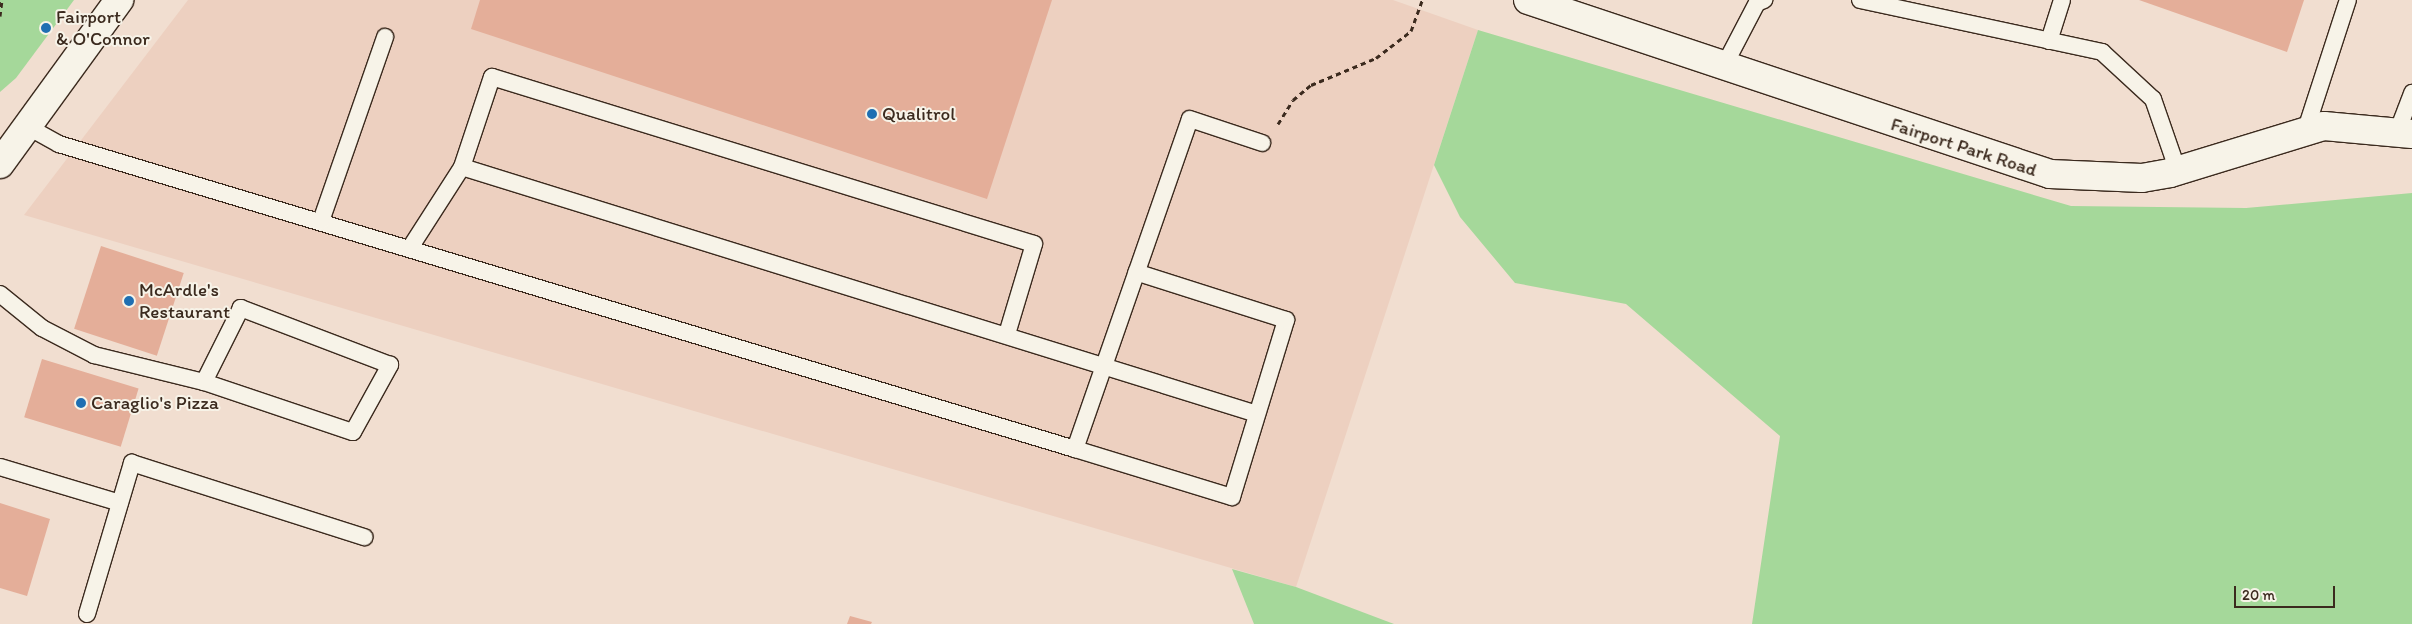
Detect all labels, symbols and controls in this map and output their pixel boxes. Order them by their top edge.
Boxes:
place label: Fairport & O'Connor [56,6,150,50]
marker: Fairport & O'Connor [40,22,52,34]
place label: Qualitrol [882,103,956,125]
marker: Qualitrol [866,108,878,120]
street label: Fairport Park Road [1888,113,2040,181]
place label: McArdle's Restaurant [139,279,230,323]
marker: McArdle's Restaurant [123,295,135,307]
place label: Caraglio's Pizza [91,392,218,414]
marker: Caraglio's Pizza [75,397,87,409]
scale bar [2237,576,2338,608]
text: 20 m [2242,586,2275,604]

